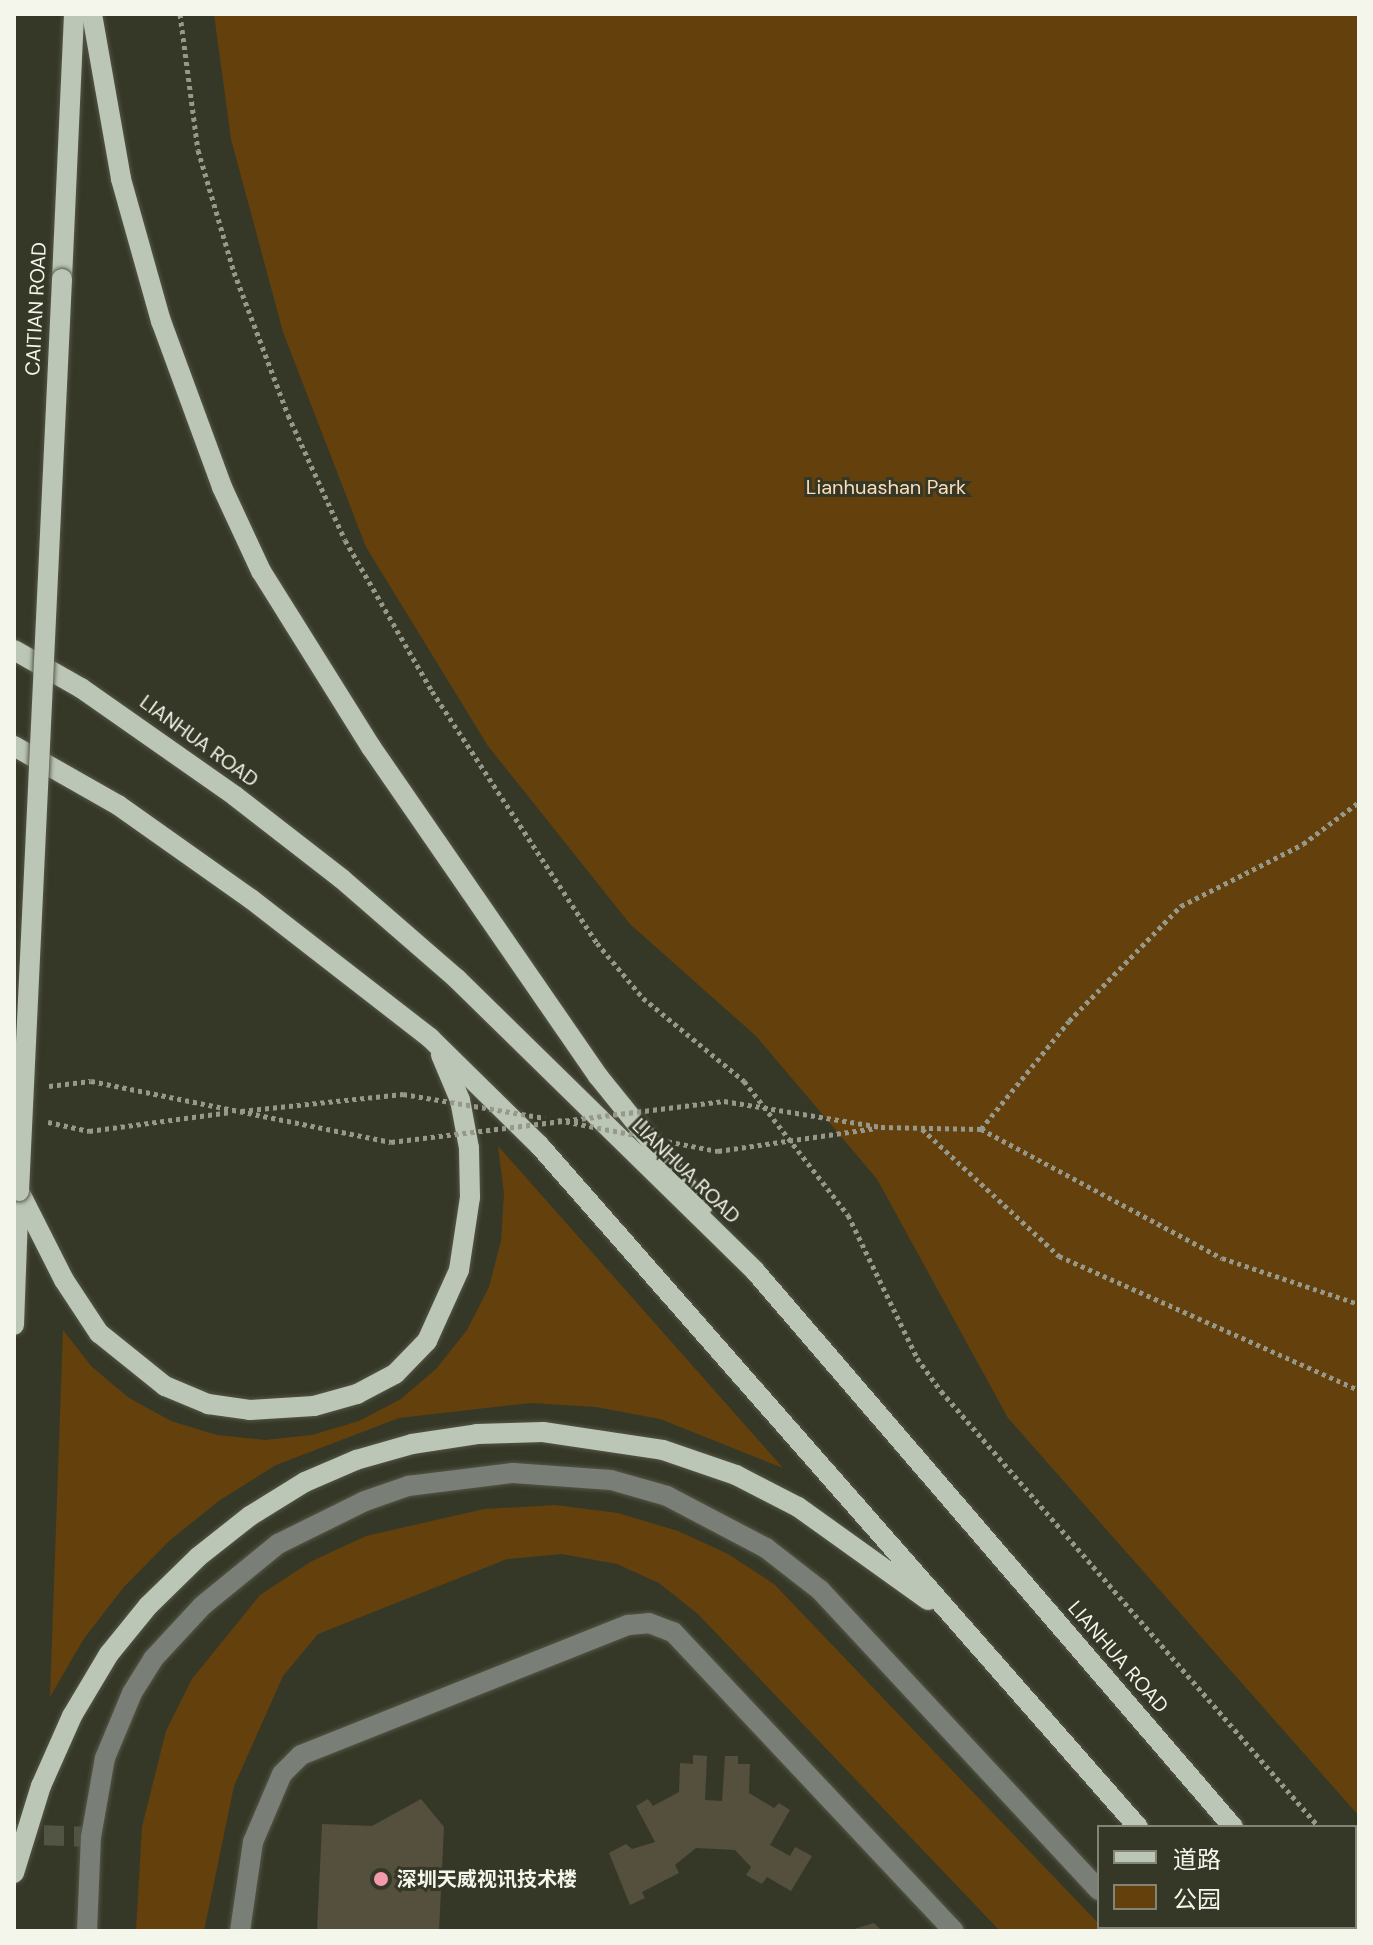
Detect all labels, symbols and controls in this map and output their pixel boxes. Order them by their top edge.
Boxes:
street label: CAITIAN ROAD [21,242,51,376]
park label: Lianhuashan Park [806,475,966,499]
street label: LIANHUA ROAD [135,690,263,792]
street label: LIANHUA ROAD [627,1114,745,1228]
street label: LIANHUA ROAD [1063,1596,1173,1718]
legend [1097,1825,1357,1929]
text: 道路 [1173,1844,1221,1875]
place label: 深圳天威视讯技术楼 [397,1867,577,1891]
marker: 深圳天威视讯技术楼 [372,1870,390,1888]
text: 公园 [1173,1884,1221,1915]

